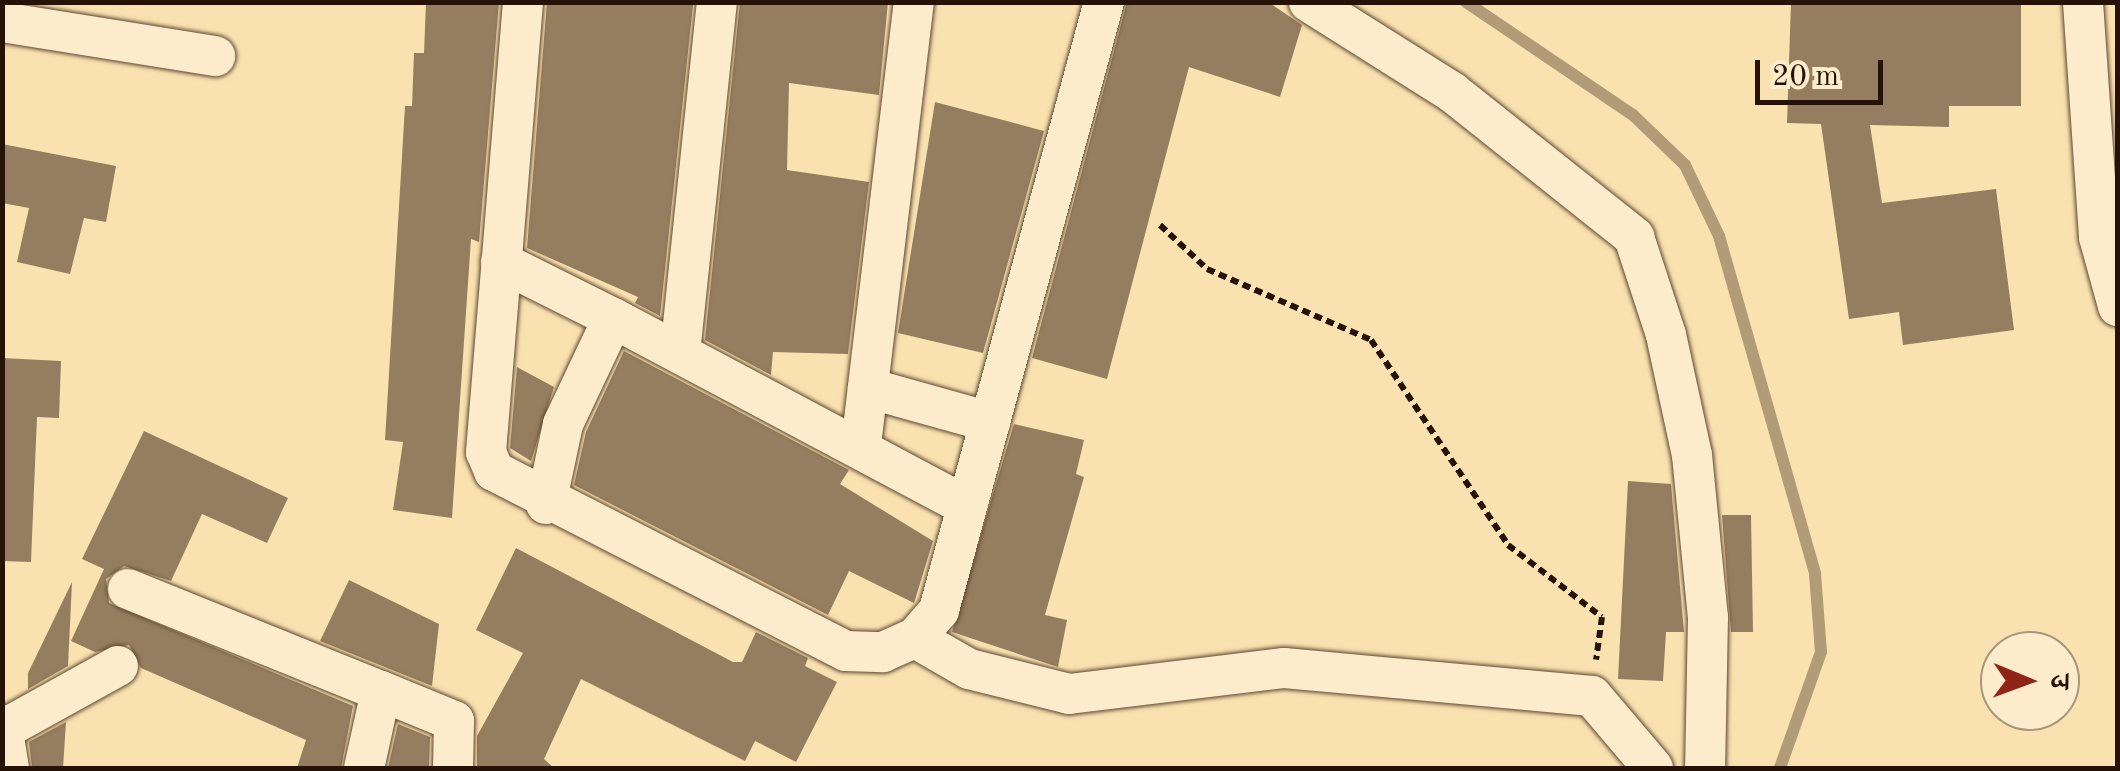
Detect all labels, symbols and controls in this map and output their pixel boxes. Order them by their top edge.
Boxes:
scale bar [1760,40,1888,102]
text: 20 m [1772,62,1839,92]
north arrow [1980,631,2080,731]
text: उ [2044,674,2072,689]

